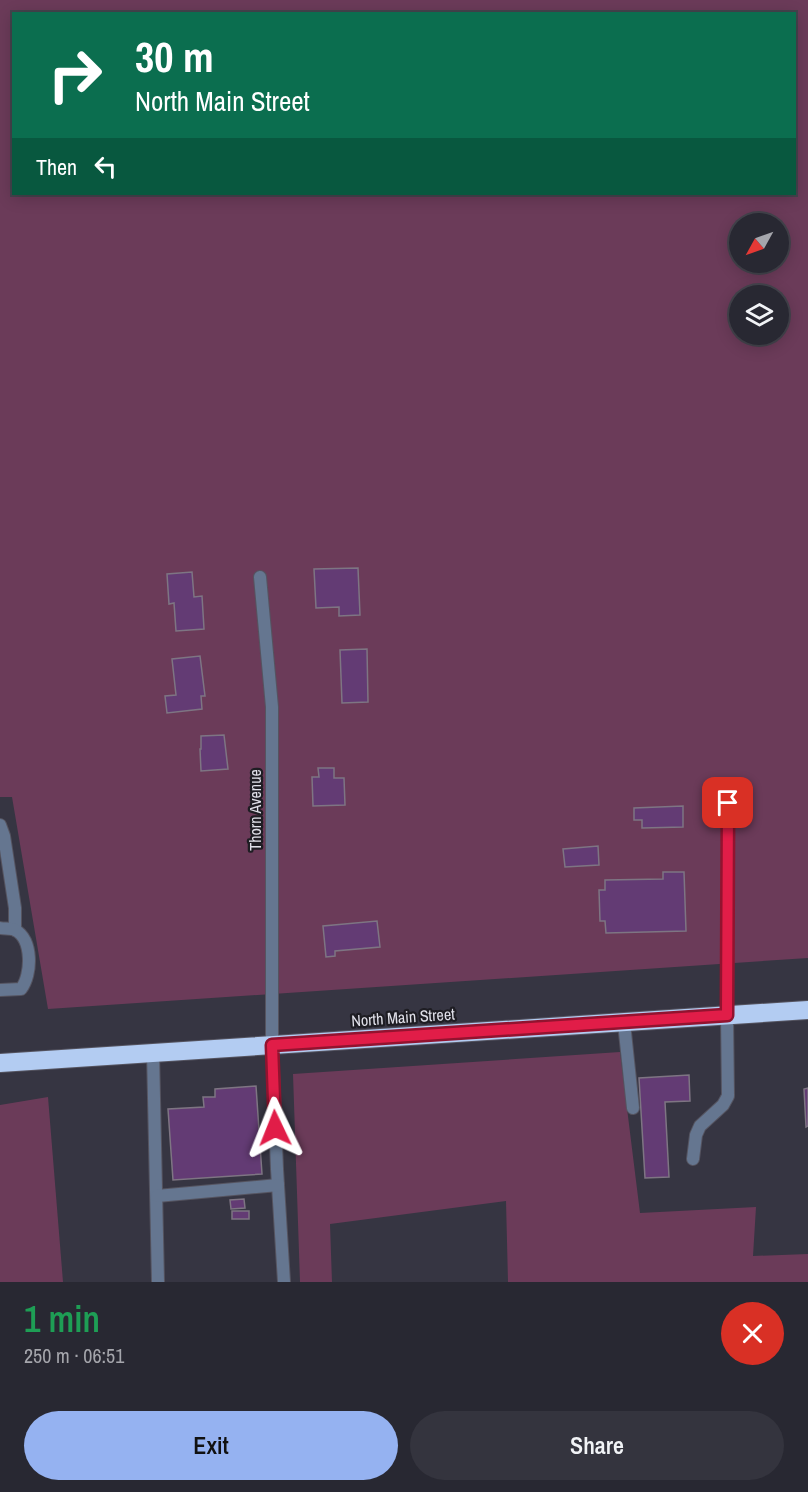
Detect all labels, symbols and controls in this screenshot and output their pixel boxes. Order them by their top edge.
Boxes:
text: 30 m [135,29,214,85]
icon: right [36,36,114,114]
text: North Main Street [135,83,310,119]
icon: left [89,150,122,183]
text: Then [36,152,77,182]
north arrow [729,213,789,273]
map controls [729,213,789,345]
button: layers [729,285,789,345]
street label: Thorn Avenue [244,769,266,851]
pin [702,777,753,828]
icon: arrive [711,786,744,819]
street label: North Main Street [351,1002,456,1032]
position arrow [243,1096,307,1160]
text: 1 min [24,1295,100,1343]
button: close [721,1302,784,1365]
text: 250 m · 06:51 [24,1342,124,1369]
button: Exit [24,1411,398,1480]
button: Share [410,1411,784,1480]

